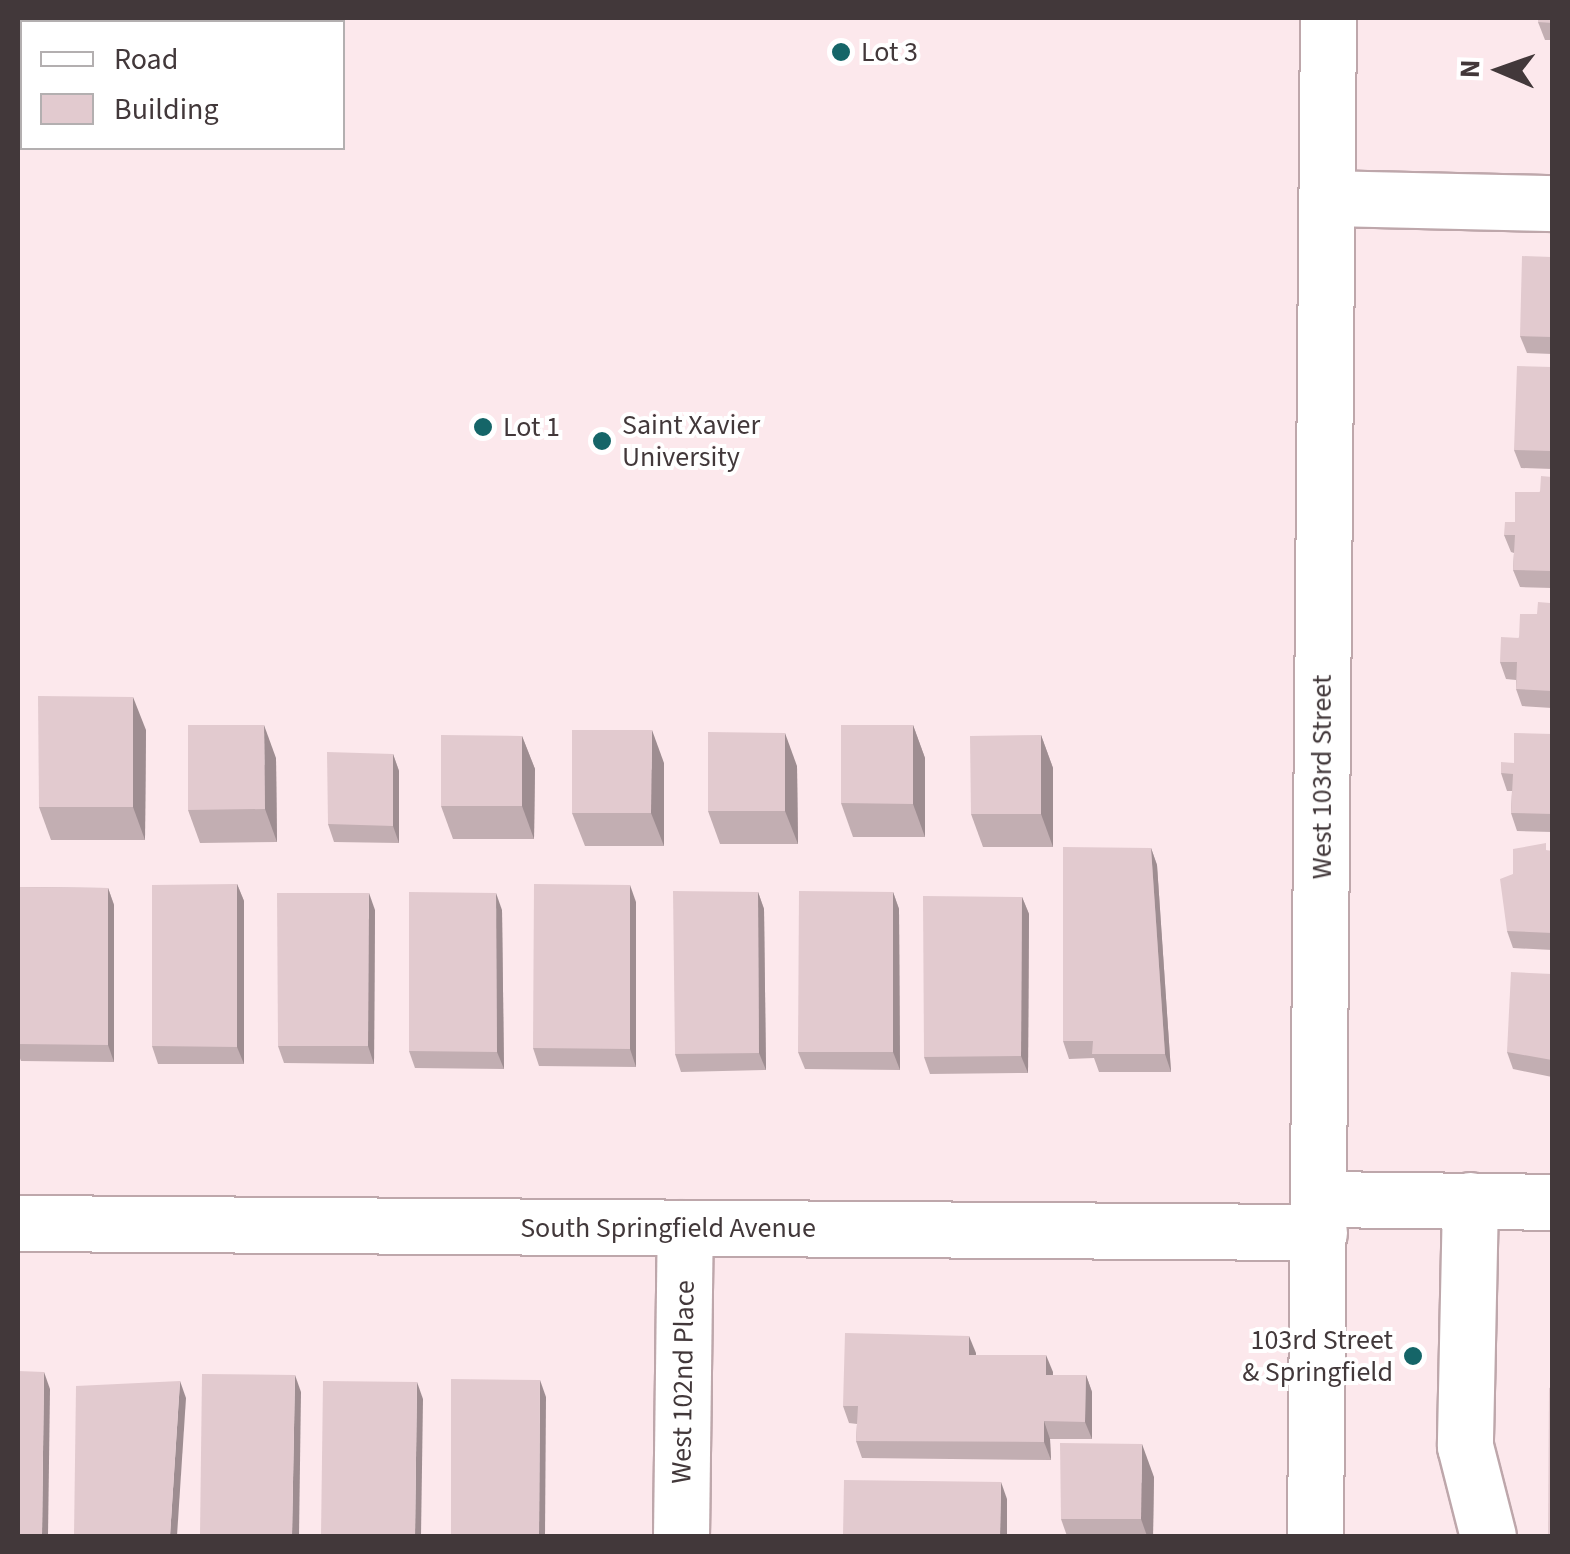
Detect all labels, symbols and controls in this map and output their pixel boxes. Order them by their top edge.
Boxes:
legend [20,20,345,150]
north arrow [1450,20,1550,120]
place label: Lot 3 [861,35,918,69]
text: Road [114,38,178,81]
marker: Lot 3 [830,41,852,63]
text: N [1450,59,1490,79]
text: Building [114,88,219,131]
place label: Saint Xavier University [622,408,760,474]
place label: Lot 1 [503,410,560,444]
marker: Lot 1 [472,416,494,438]
marker: Saint Xavier University [591,430,613,452]
street label: West 103rd Street [1305,675,1339,879]
street label: South Springfield Avenue [520,1211,816,1245]
street label: West 102nd Place [664,1280,702,1484]
place label: 103rd Street & Springfield [1242,1323,1393,1389]
marker: 103rd Street & Springfield [1402,1345,1424,1367]

